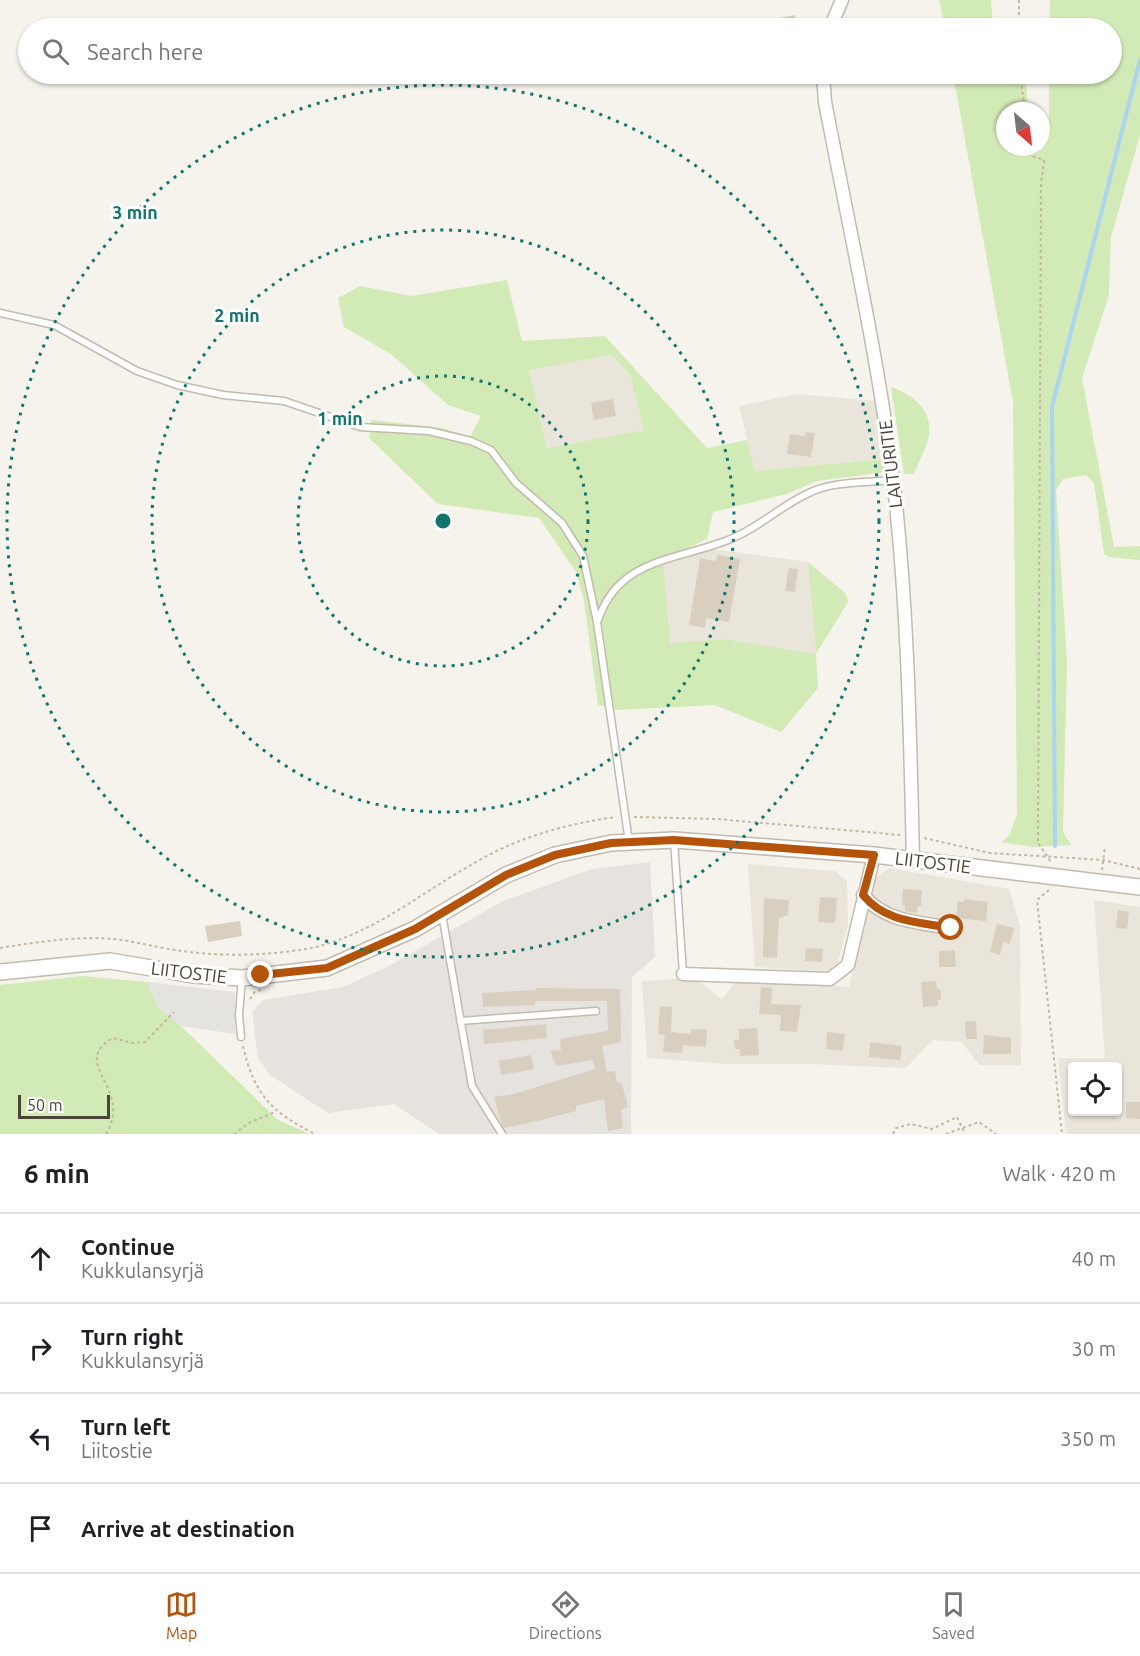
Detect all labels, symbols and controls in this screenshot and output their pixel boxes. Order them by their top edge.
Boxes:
search box [18,18,1122,84]
icon: search [39,35,72,68]
text: Search here [87,39,203,64]
north arrow [996,102,1050,156]
text: 3 min [112,202,158,222]
text: 2 min [214,305,260,325]
text: 1 min [317,408,363,428]
street label: LAITURITIE [875,419,905,509]
centre of rings [433,511,453,531]
street label: LIITOSTIE [894,847,972,877]
route start [937,914,963,940]
street label: LIITOSTIE [150,957,228,987]
route end [247,961,273,987]
map controls [1068,1062,1122,1116]
button: locate [1068,1062,1122,1116]
scale bar [18,1092,110,1120]
text: 50 m [27,1096,63,1114]
text: 6 min [24,1159,90,1188]
text: Walk · 420 m [1003,1162,1116,1185]
text: Continue [81,1234,175,1259]
icon: ahead [24,1242,57,1275]
text: 40 m [1072,1247,1116,1270]
text: Kukkulansyrjä [81,1259,204,1282]
text: Turn right [81,1324,183,1349]
icon: right [24,1332,57,1365]
text: 30 m [1072,1337,1116,1360]
text: Kukkulansyrjä [81,1349,204,1372]
text: Turn left [81,1414,171,1439]
icon: left [24,1422,57,1455]
text: 350 m [1060,1427,1116,1450]
text: Liitostie [81,1439,153,1462]
icon: arrive [24,1512,57,1545]
text: Arrive at destination [81,1516,295,1541]
tab: Map [165,1588,198,1642]
tab: Directions [529,1588,602,1642]
tab: Saved [932,1588,975,1642]

